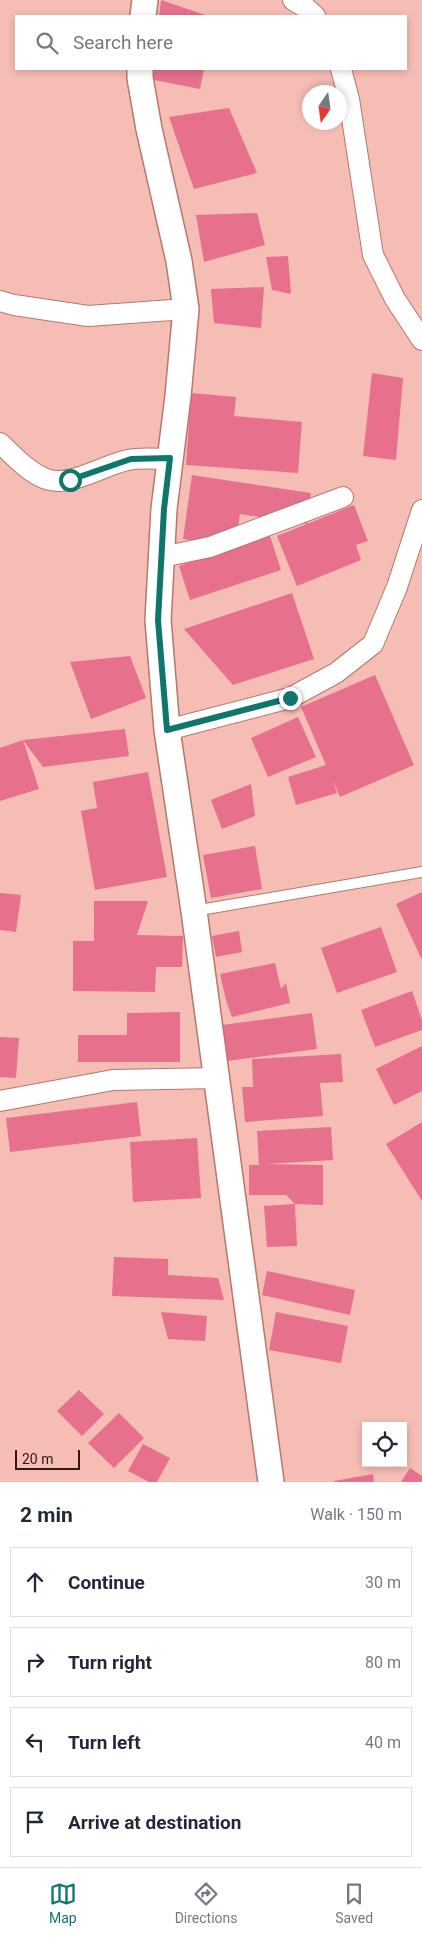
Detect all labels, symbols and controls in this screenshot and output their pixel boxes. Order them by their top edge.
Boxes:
search box [15,15,407,70]
icon: search [33,29,61,57]
text: Search here [73,31,173,54]
north arrow [302,85,347,130]
route start [59,469,82,492]
route end [279,687,302,710]
map controls [362,1422,407,1467]
button: locate [362,1422,407,1467]
scale bar [15,1447,80,1470]
text: 20 m [22,1451,54,1467]
text: 2 min [20,1503,73,1527]
text: Walk · 150 m [310,1505,402,1524]
icon: ahead [21,1568,49,1596]
text: Continue [68,1571,145,1594]
text: 30 m [365,1573,401,1592]
icon: right [21,1648,49,1676]
text: Turn right [68,1651,152,1674]
text: 80 m [365,1653,401,1672]
icon: left [21,1728,49,1756]
text: Turn left [68,1731,141,1754]
text: 40 m [365,1733,401,1752]
icon: arrive [21,1808,49,1836]
text: Arrive at destination [68,1811,241,1834]
tab: Map [49,1880,77,1926]
tab: Directions [175,1880,238,1926]
tab: Saved [335,1880,373,1926]

